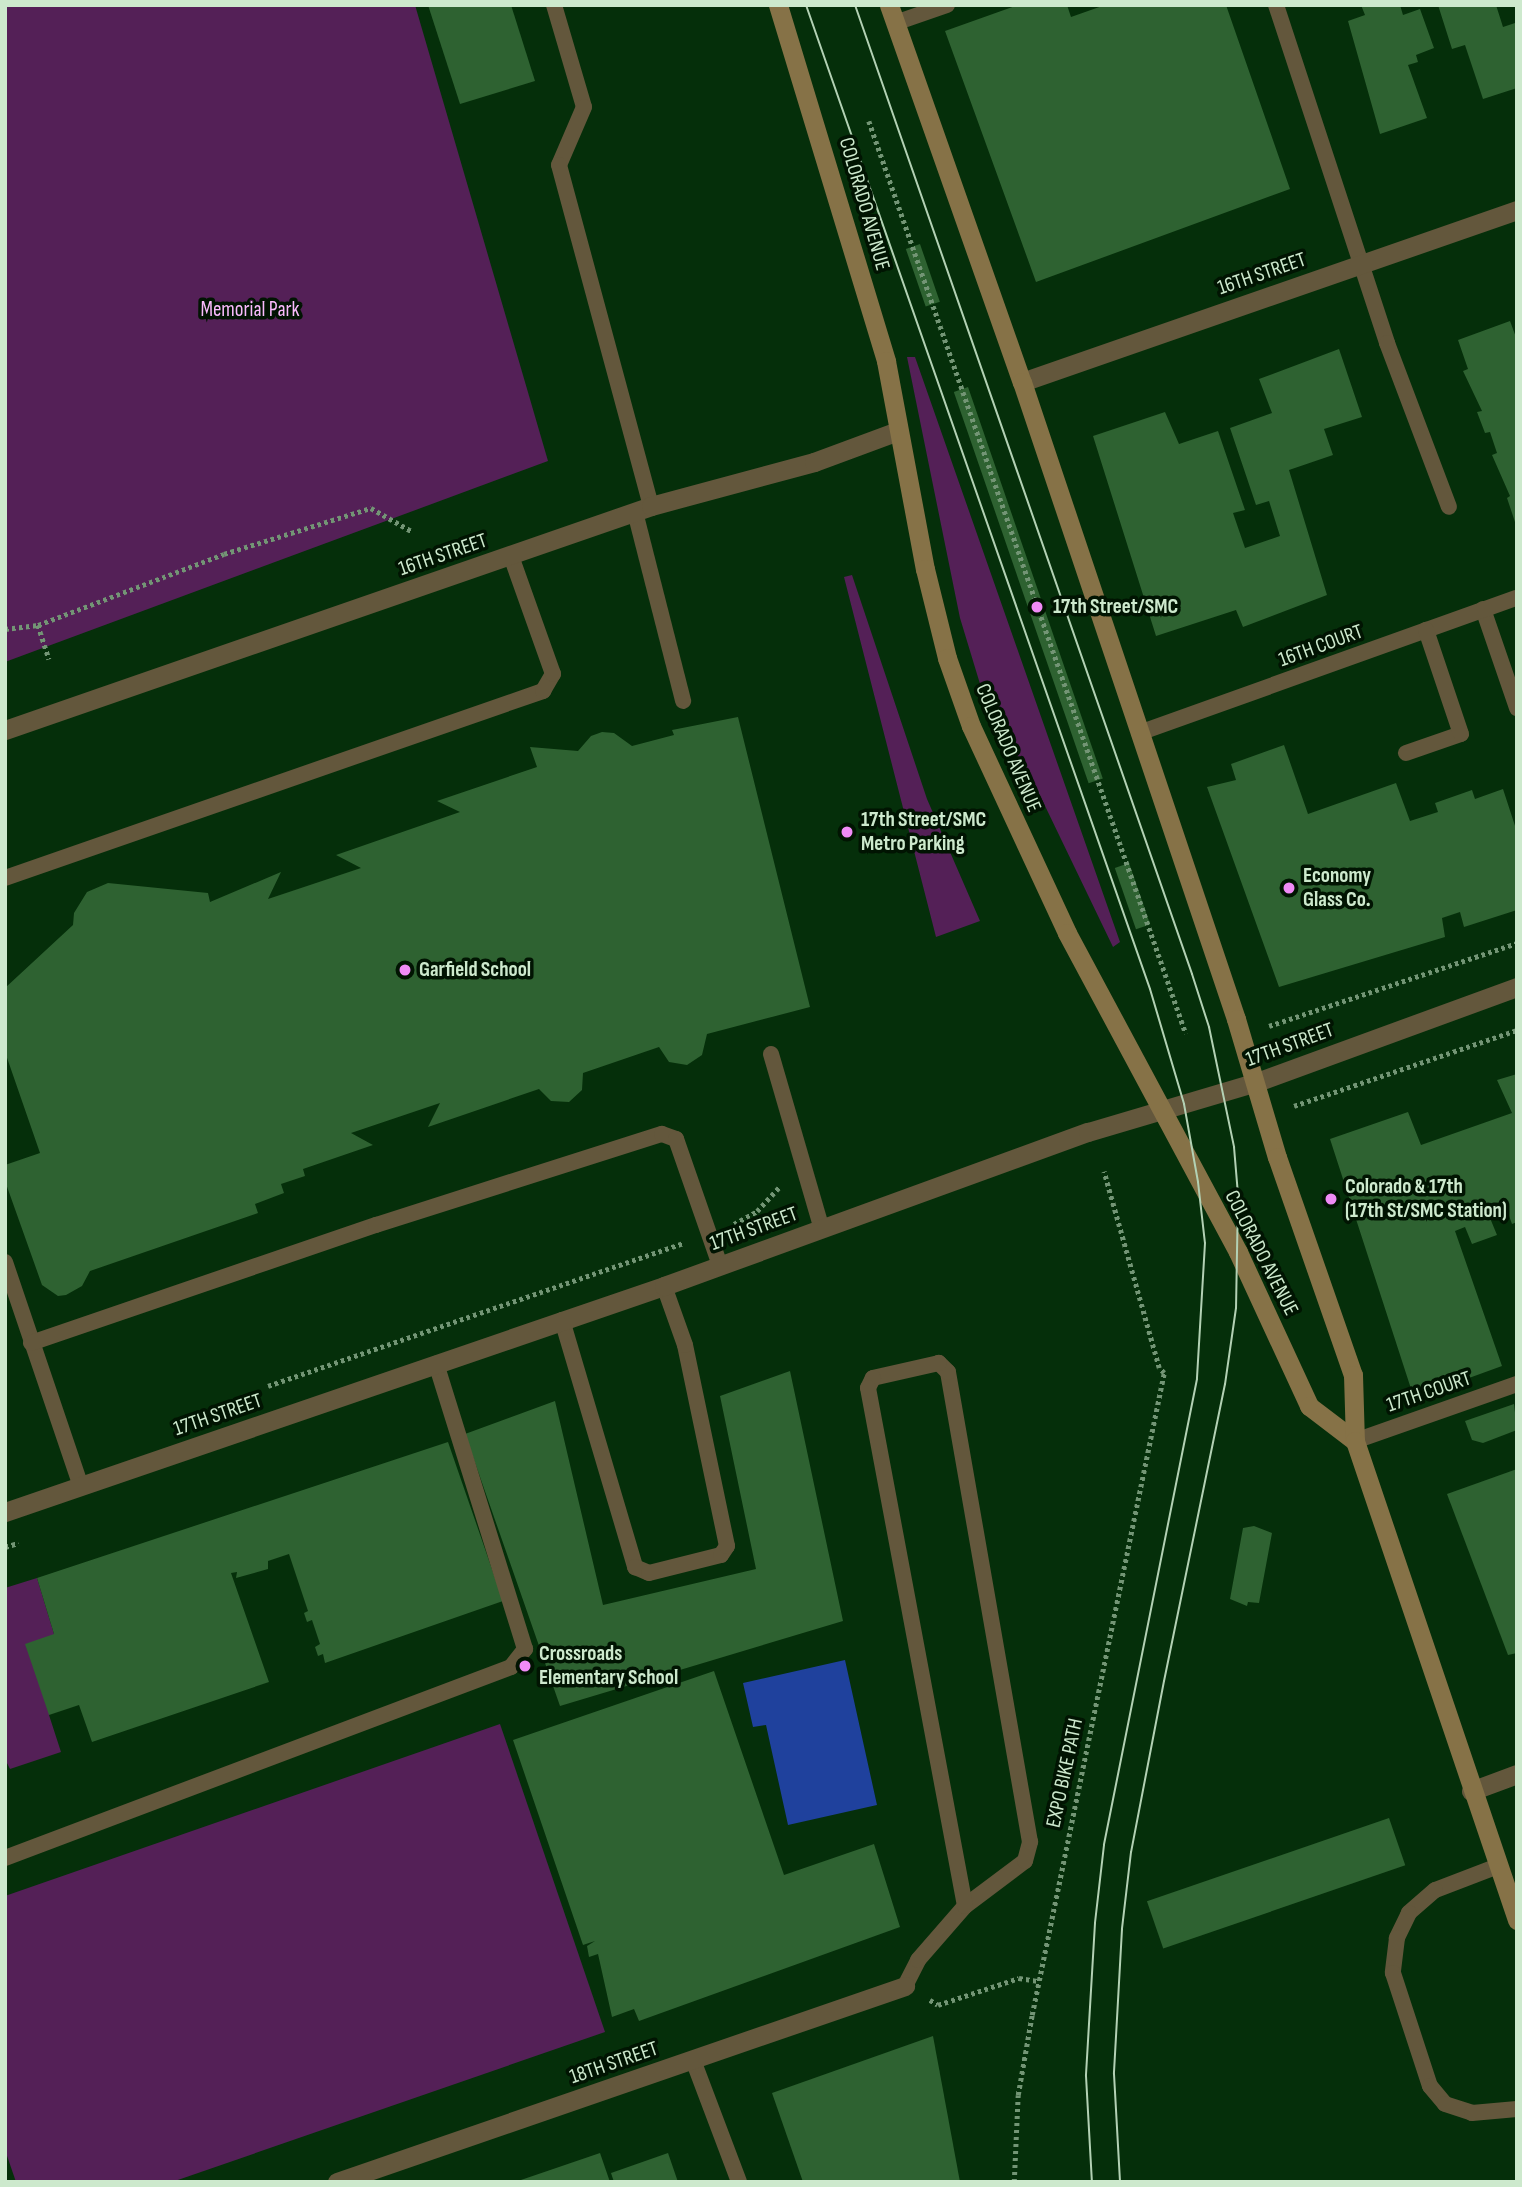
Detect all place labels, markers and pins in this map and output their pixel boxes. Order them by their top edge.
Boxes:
place label: 17th Street/SMC [1053,594,1178,620]
marker: 17th Street/SMC [1027,597,1047,617]
place label: 17th Street/SMC Metro Parking [861,807,986,857]
marker: 17th Street/SMC Metro Parking [839,824,855,840]
place label: Economy Glass Co. [1303,863,1371,913]
marker: Economy Glass Co. [1281,880,1297,896]
place label: Garfield School [419,957,531,983]
marker: Garfield School [397,962,413,978]
place label: Colorado & 17th (17th St/SMC Station) [1345,1174,1507,1224]
marker: Colorado & 17th (17th St/SMC Station) [1323,1191,1339,1207]
place label: Crossroads Elementary School [539,1641,678,1691]
marker: Crossroads Elementary School [517,1658,533,1674]

